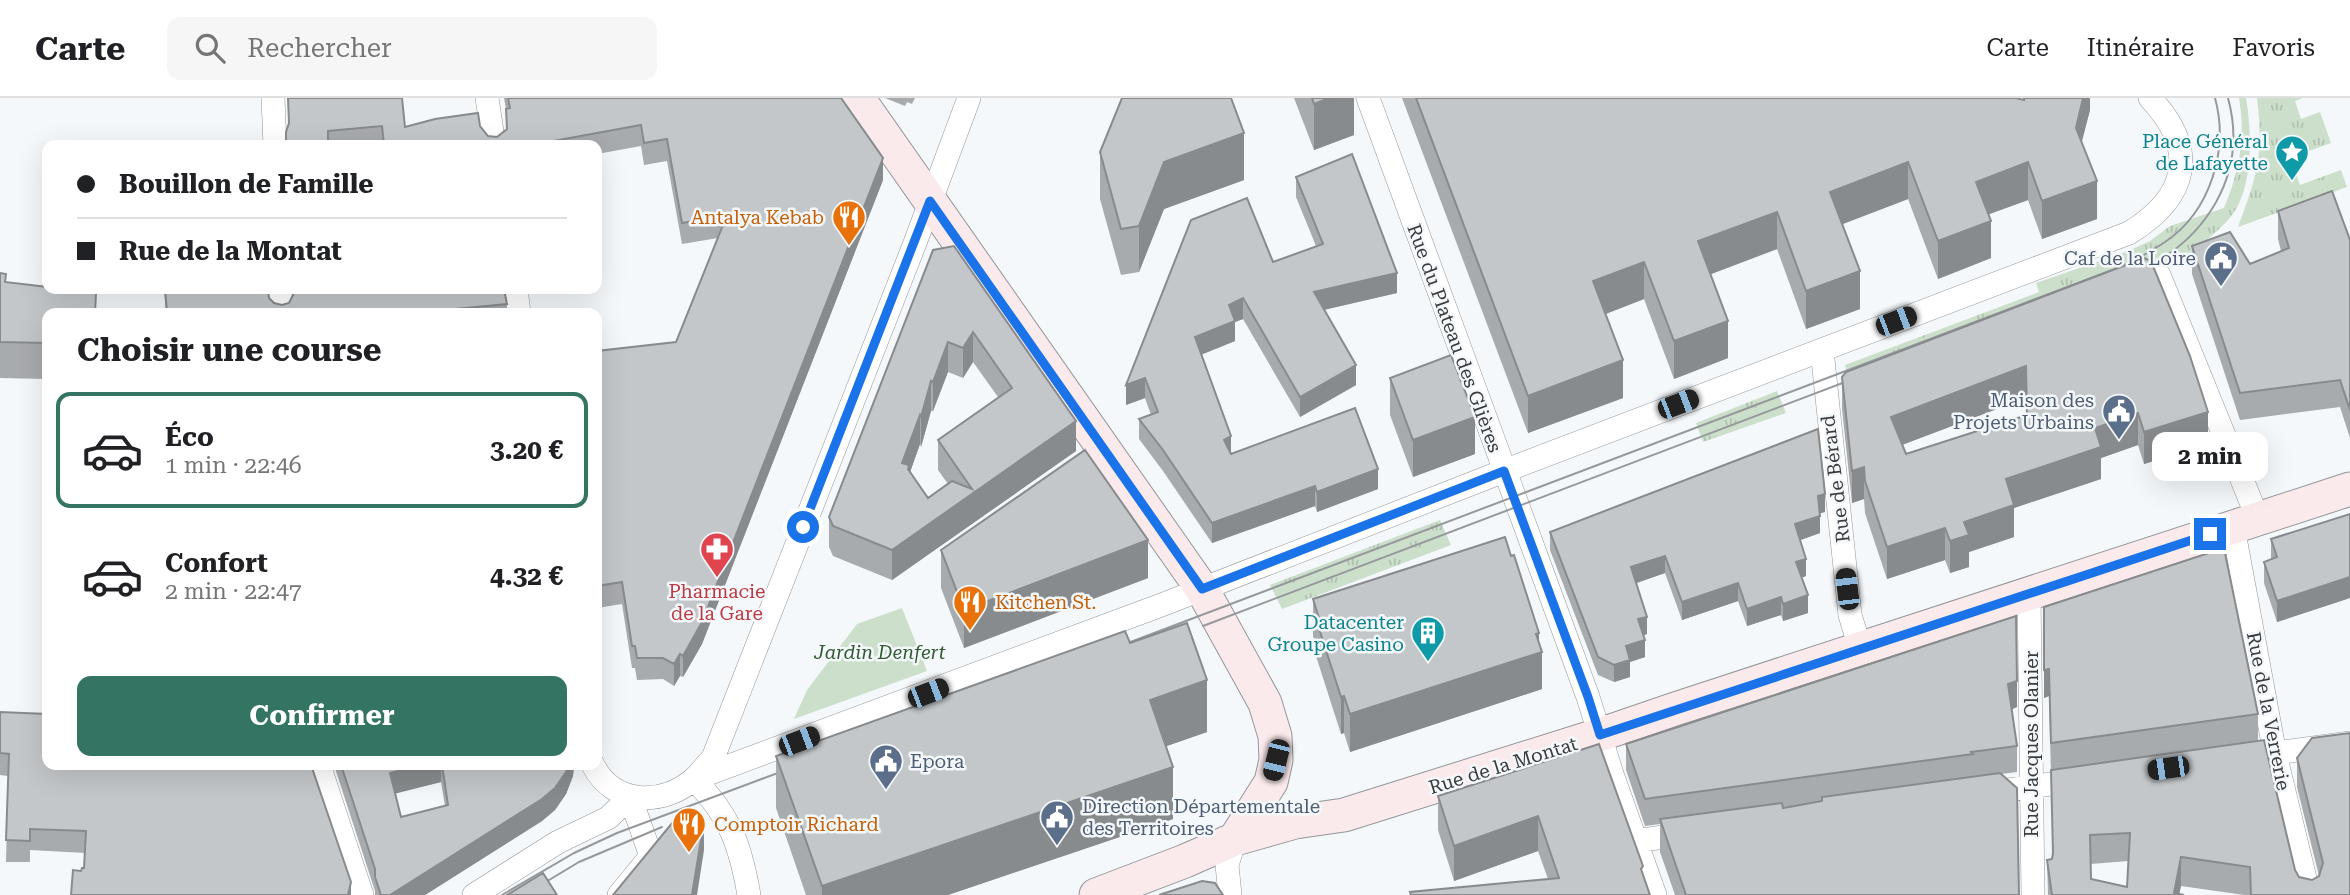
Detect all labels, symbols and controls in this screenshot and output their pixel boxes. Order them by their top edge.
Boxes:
search box [167,17,657,80]
text: Carte [35,29,125,68]
icon: search [191,29,229,67]
text: Rechercher [247,33,392,63]
text: Carte [1987,34,2049,62]
text: Itinéraire [2087,34,2194,62]
text: Favoris [2232,34,2315,62]
place label: Place Général de Lafayette [2142,130,2268,175]
place icon: Place Général de Lafayette [2273,133,2311,182]
text: Bouillon de Famille [119,169,373,199]
restaurant icon: Antalya Kebab [830,198,868,247]
place label: Antalya Kebab [691,206,824,229]
street label: Rue du Plateau des Glières [1402,221,1507,456]
text: Rue de la Montat [119,236,342,266]
public building icon: Caf de la Loire [2202,239,2240,288]
place label: Caf de la Loire [2064,247,2196,270]
car [1873,304,1920,338]
text: Choisir une course [77,331,381,369]
car [1655,387,1702,421]
place label: Maison des Projets Urbains [1953,389,2094,434]
public building icon: Maison des Projets Urbains [2100,392,2138,441]
street label: Rue de Bérard [1816,414,1855,544]
icon: car [81,419,144,482]
text: Éco [165,422,214,452]
callout: 2 min [2152,432,2268,482]
text: 3.20 € [490,435,563,465]
text: 2 min [2178,443,2242,470]
text: 1 min · 22:46 [165,452,302,479]
route start [787,511,819,543]
route end [2194,518,2226,550]
pharmacy icon: Pharmacie de la Gare [698,530,736,579]
icon: car [81,545,144,608]
text: Confort [165,548,268,578]
text: 4.32 € [490,561,563,591]
car [1835,567,1860,611]
text: 2 min · 22:47 [165,578,302,605]
place label: Pharmacie de la Gare [668,580,766,625]
restaurant icon: Kitchen St. [951,583,989,632]
place label: Kitchen St. [995,591,1096,614]
place label: Datacenter Groupe Casino [1267,611,1404,656]
building icon: Datacenter Groupe Casino [1409,614,1447,663]
street label: Rue de la Verrerie [2242,630,2295,792]
park label: Jardin Denfert [813,641,946,664]
street label: Rue Jacques Olanier [2020,650,2043,837]
button: Confirmer [77,676,567,756]
car [905,676,952,710]
car [776,724,823,758]
street label: Rue de la Montat [1426,732,1580,799]
car [1261,737,1292,783]
public building icon: Epora [867,742,905,791]
place label: Epora [910,750,965,773]
car [2146,755,2191,781]
place label: Direction Départementale des Territoires [1082,795,1320,840]
public building icon: Direction Départementale des Territoires [1038,798,1076,847]
restaurant icon: Comptoir Richard [670,805,708,854]
place label: Comptoir Richard [714,813,879,836]

